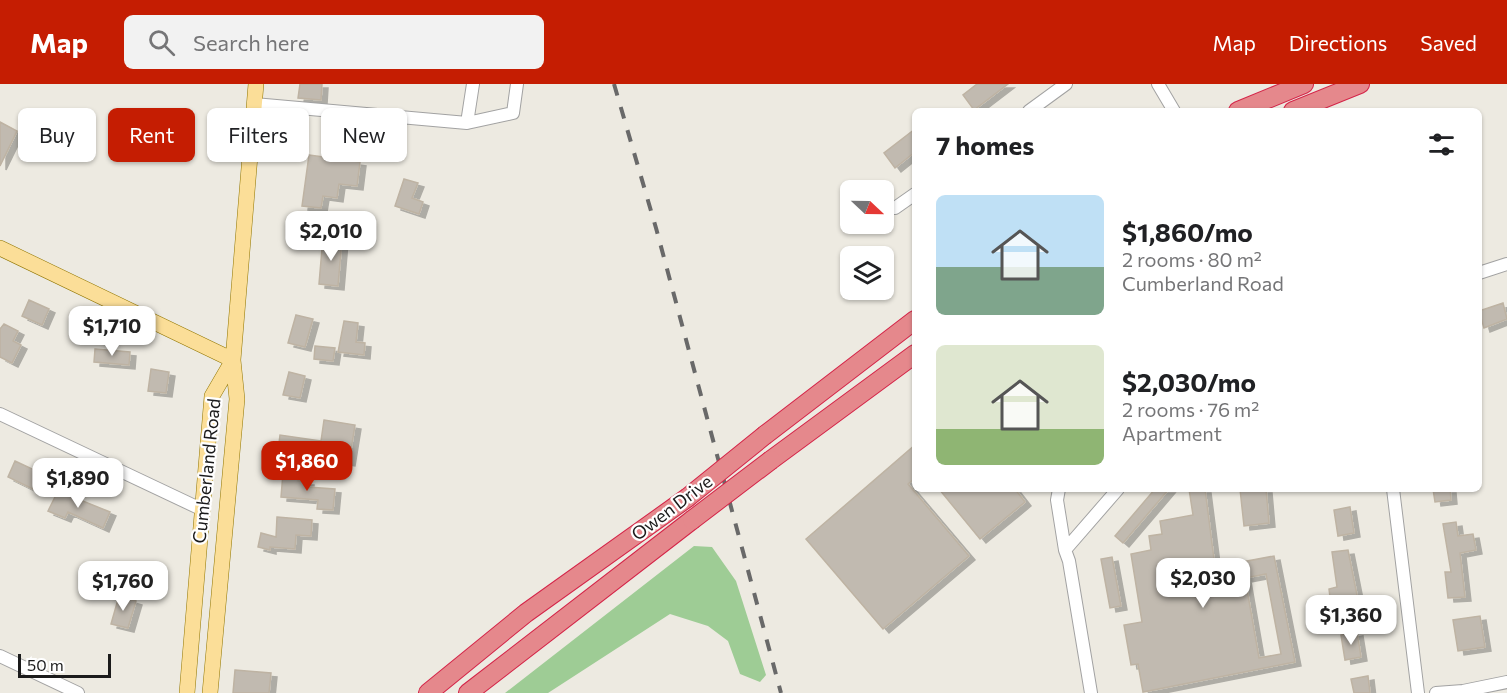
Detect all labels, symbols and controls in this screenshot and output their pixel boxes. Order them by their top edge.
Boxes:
search box [124,15,544,69]
text: Map [30,25,88,59]
icon: search [145,26,178,59]
text: Search here [193,29,309,56]
text: Map [1213,30,1256,55]
text: Directions [1289,30,1387,55]
text: Saved [1420,30,1477,55]
chip: Buy [18,108,96,162]
chip: Rent [108,108,195,162]
chip: Filters [207,108,309,162]
chip: New [321,108,407,162]
icon: filters [1425,128,1458,161]
text: 7 homes [936,129,1034,160]
north arrow [840,180,894,234]
map controls [840,180,894,300]
pin: $2,010 [282,211,380,262]
text: $1,860/mo [1122,216,1253,247]
text: $2,010 [299,218,363,242]
icon: home [984,219,1056,291]
button: layers [840,246,894,300]
text: 2 rooms · 80 m² [1122,247,1262,271]
text: Cumberland Road [1122,271,1284,295]
pin: $1,710 [63,306,161,357]
text: $1,710 [83,313,141,337]
text: $2,030/mo [1122,366,1256,397]
icon: home [984,369,1056,441]
street label: Cumberland Road [187,397,225,544]
text: 2 rooms · 76 m² [1122,397,1259,421]
text: Apartment [1122,421,1222,445]
pin: $1,860 [258,441,356,492]
text: $1,860 [275,448,339,472]
pin: $1,890 [29,458,127,509]
text: $1,890 [46,465,110,489]
street label: Owen Drive [627,470,716,545]
pin: $2,030 [1154,558,1252,609]
pin: $1,760 [74,561,172,612]
text: $2,030 [1170,565,1236,589]
text: $1,760 [92,568,154,592]
pin: $1,360 [1302,595,1400,646]
text: $1,360 [1320,602,1382,626]
scale bar [18,651,111,678]
text: 50 m [27,655,64,674]

